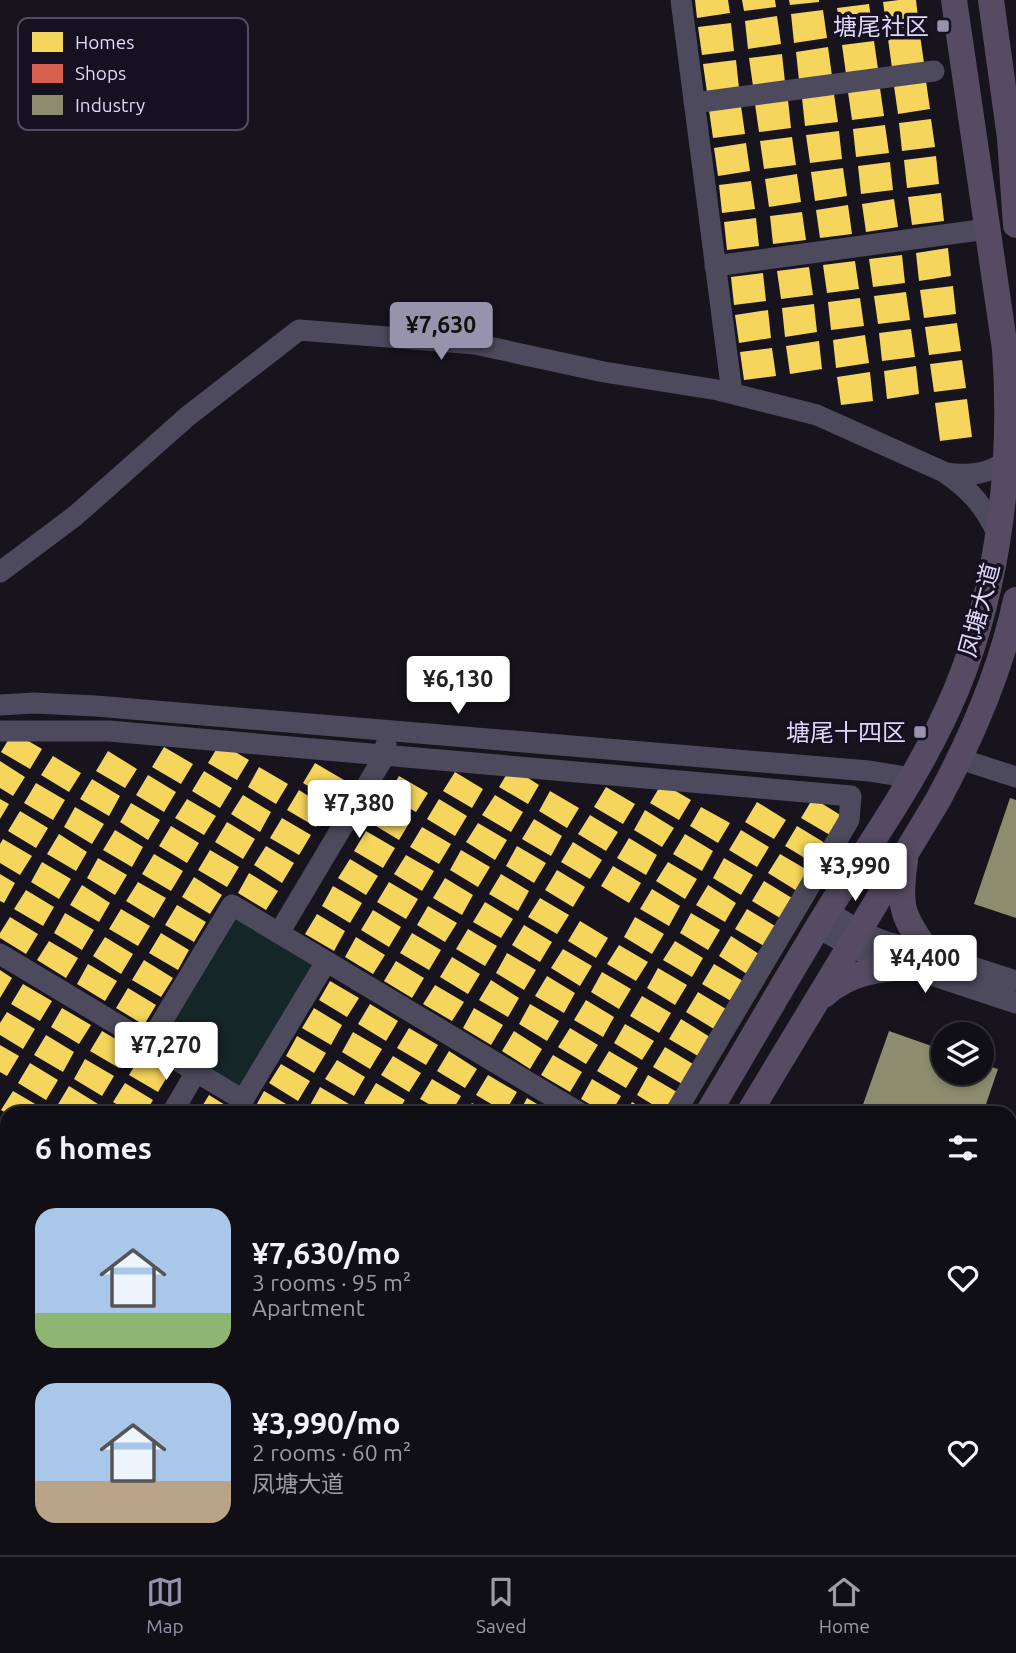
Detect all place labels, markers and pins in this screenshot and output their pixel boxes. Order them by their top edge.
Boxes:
place label: 塘尾社区 [833,13,929,40]
marker: 塘尾社区 [935,18,951,34]
pin: ¥7,630 [384,302,498,362]
pin: ¥6,130 [401,656,515,716]
place label: 塘尾十四区 [786,719,906,746]
marker: 塘尾十四区 [912,724,928,740]
pin: ¥7,380 [302,780,416,840]
pin: ¥3,990 [798,844,912,903]
pin: ¥4,400 [868,936,982,995]
pin: ¥7,270 [109,1023,223,1082]

